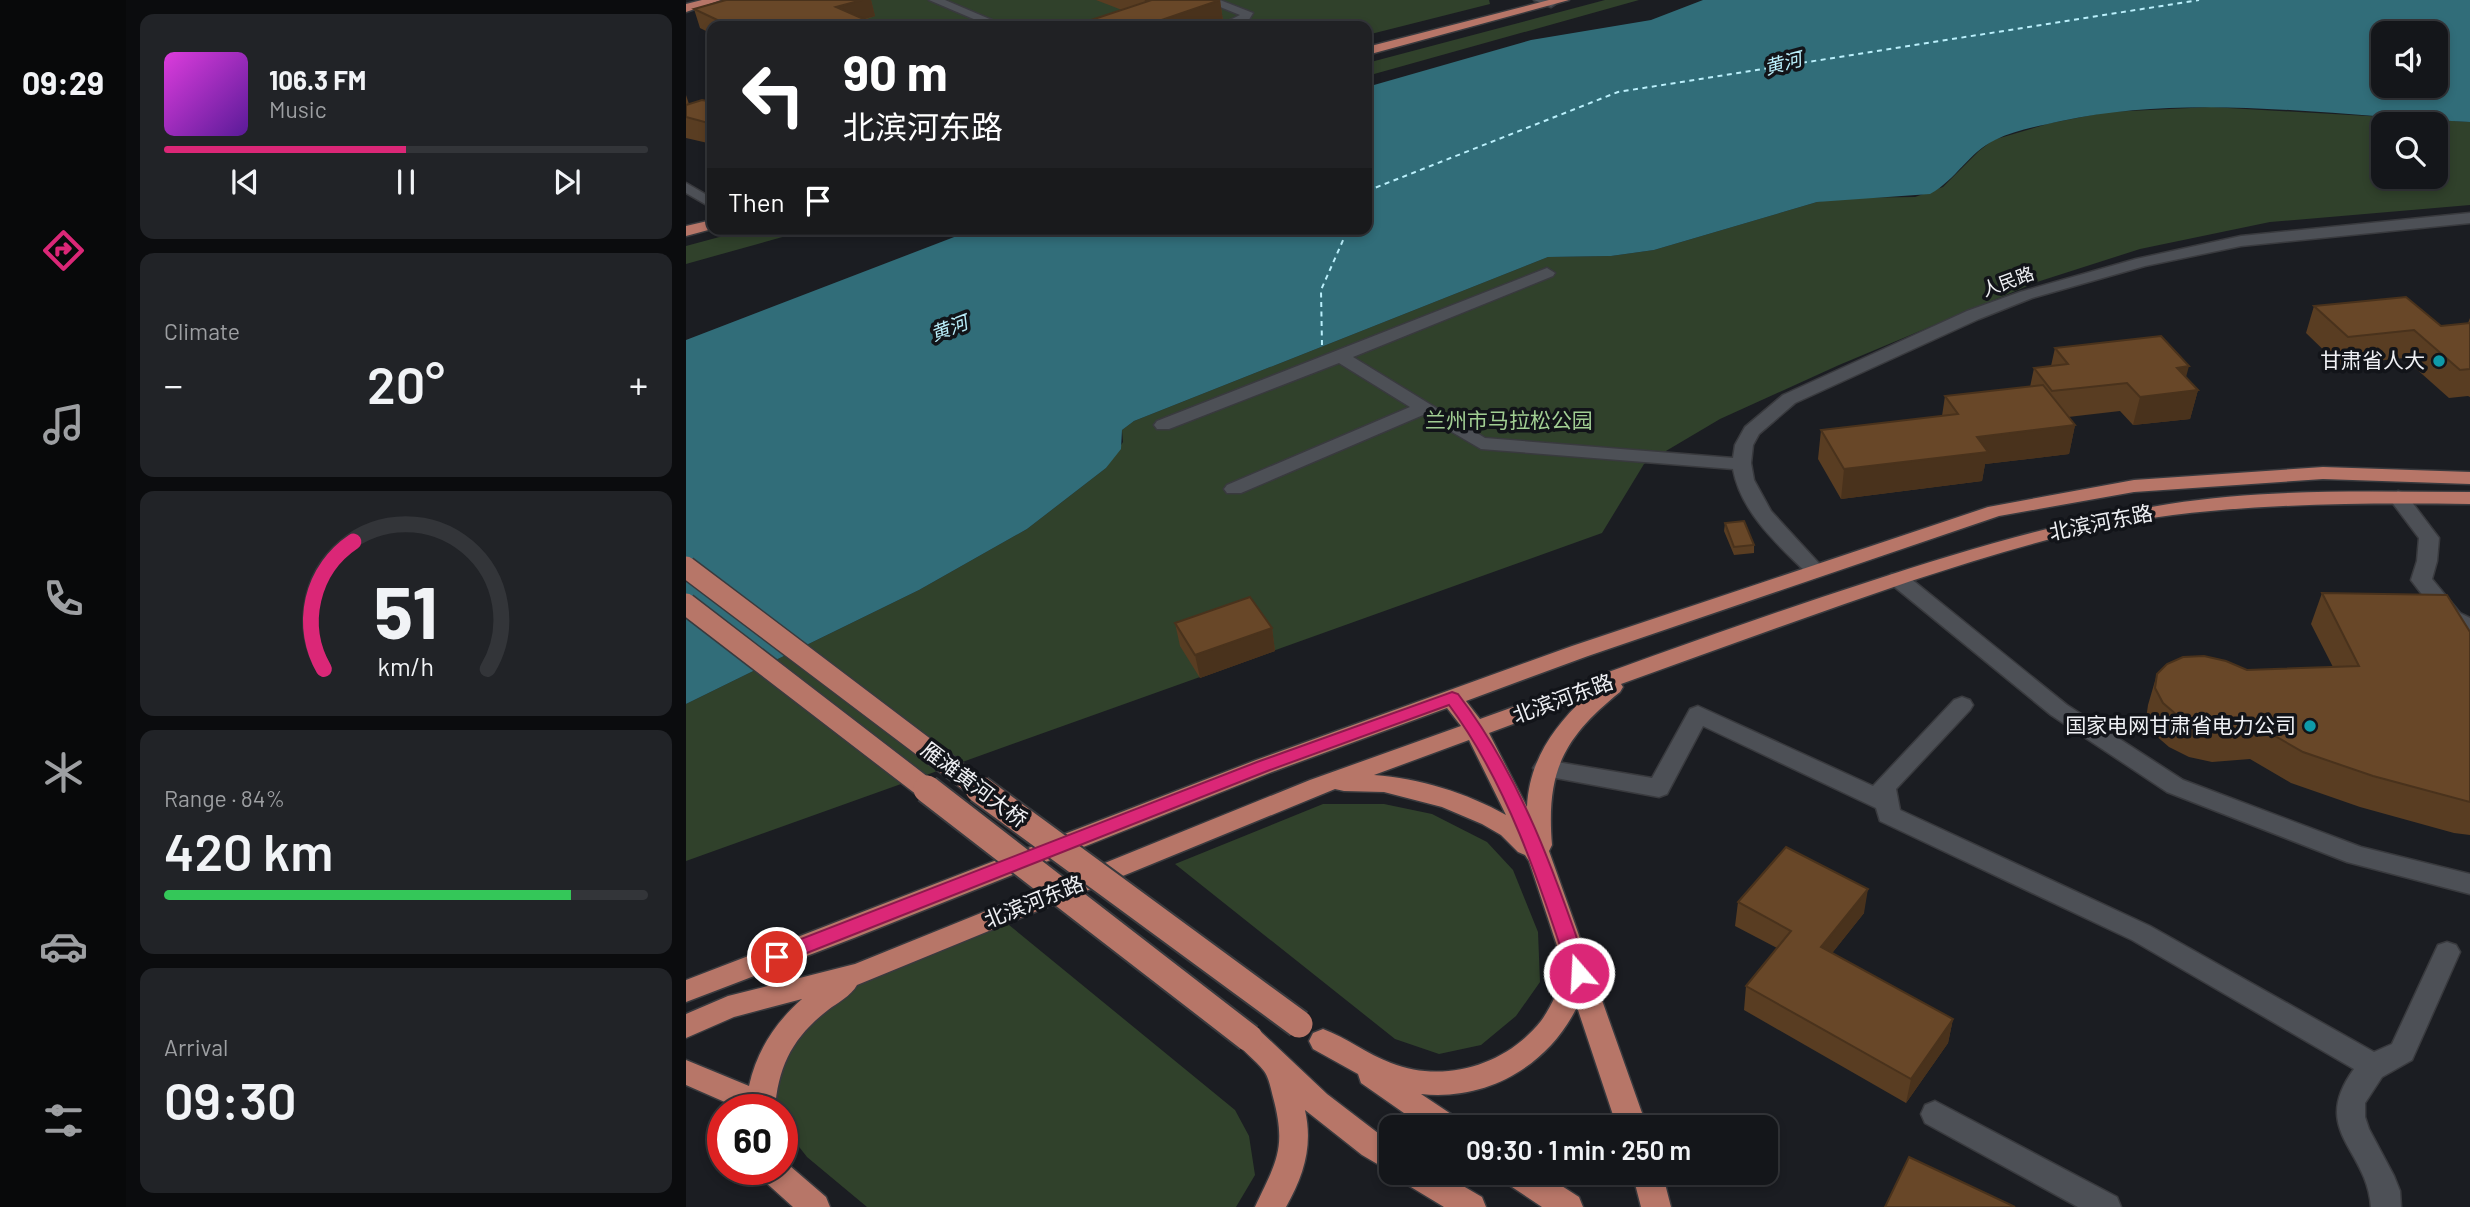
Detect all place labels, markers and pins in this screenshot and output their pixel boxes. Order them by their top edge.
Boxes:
place label: 甘肃省人大 [2320,347,2425,372]
marker: 甘肃省人大 [2431,353,2447,369]
place label: 国家电网甘肃省电力公司 [2065,712,2296,737]
marker: 国家电网甘肃省电力公司 [2302,718,2318,734]
pin [747,927,807,987]

